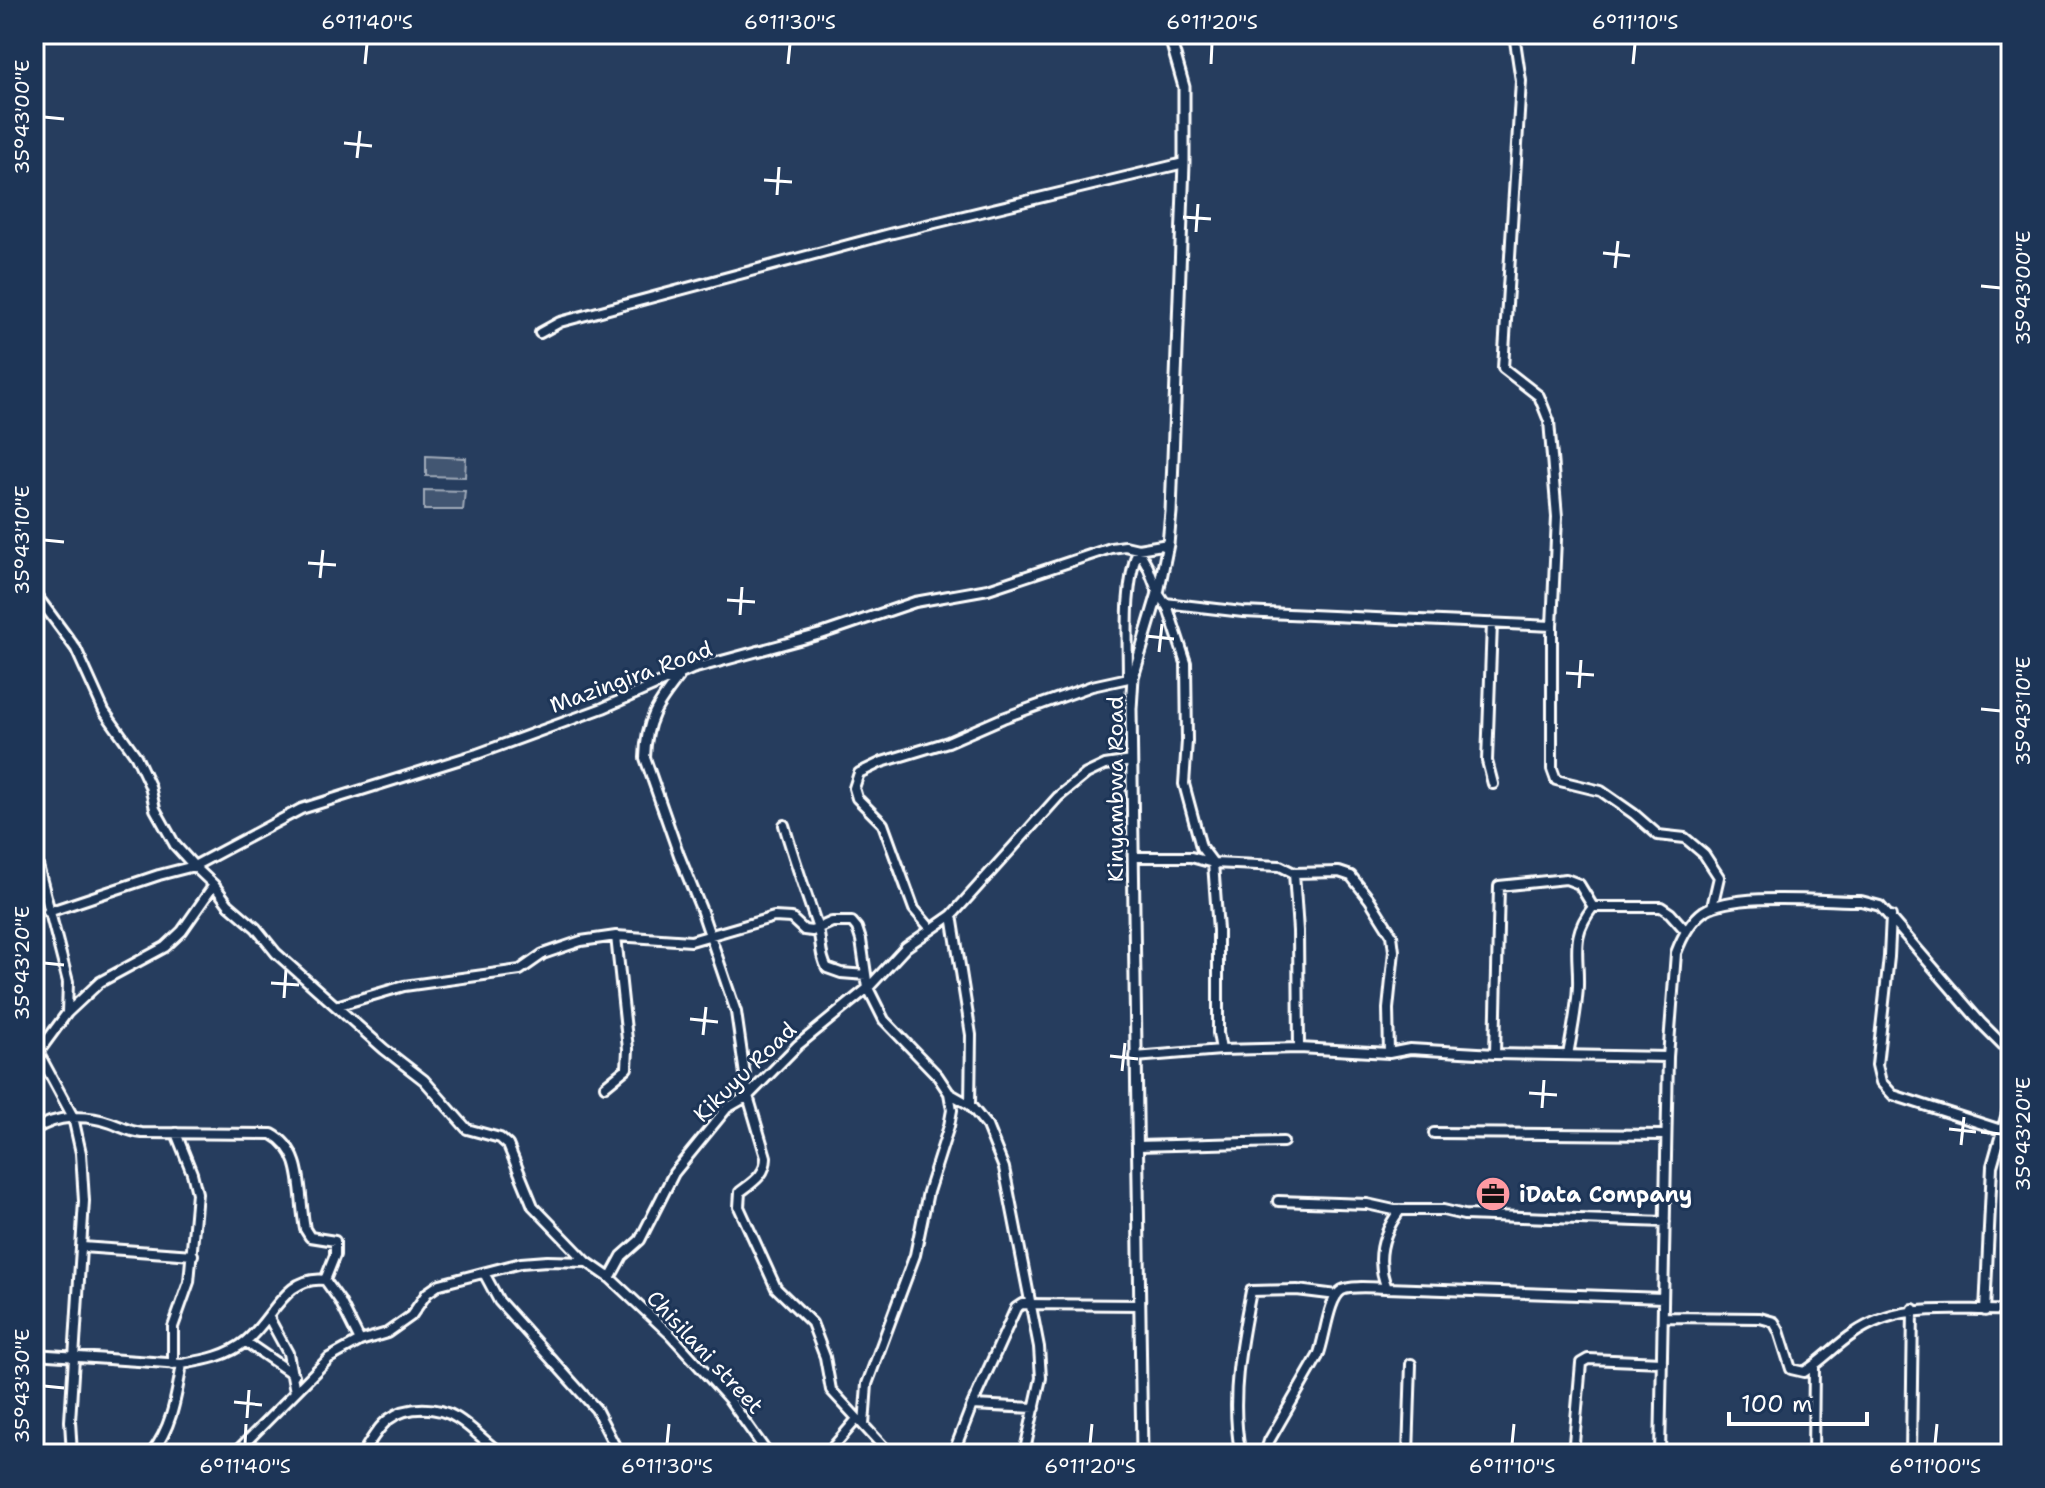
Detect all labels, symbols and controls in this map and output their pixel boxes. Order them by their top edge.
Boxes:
text: 6°11'40"S [321,9,413,35]
text: 6°11'30"S [744,9,836,35]
text: 6°11'20"S [1166,9,1258,35]
text: 6°11'10"S [1592,9,1678,35]
text: 35°43'00"E [9,59,35,175]
text: 35°43'00"E [2010,230,2036,346]
text: 35°43'10"E [9,485,35,595]
street label: Mazingira Road [546,634,716,720]
text: 35°43'10"E [2010,656,2036,766]
street label: Kinyambwa Road [1101,696,1130,882]
text: 35°43'20"E [9,906,35,1020]
street label: Kikuyu Road [687,1016,803,1128]
text: 35°43'20"E [2010,1077,2036,1191]
office icon: iData Company [1474,1175,1512,1213]
place label: iData Company [1519,1180,1692,1209]
street label: Chisilani street [640,1284,770,1420]
text: 35°43'30"E [9,1328,35,1444]
scale bar [1729,1376,1867,1426]
text: 100 m [1741,1388,1813,1420]
text: 6°11'40"S [199,1453,291,1479]
text: 6°11'30"S [621,1453,713,1479]
text: 6°11'20"S [1044,1453,1136,1479]
text: 6°11'10"S [1469,1453,1555,1479]
text: 6°11'00"S [1889,1453,1981,1479]

